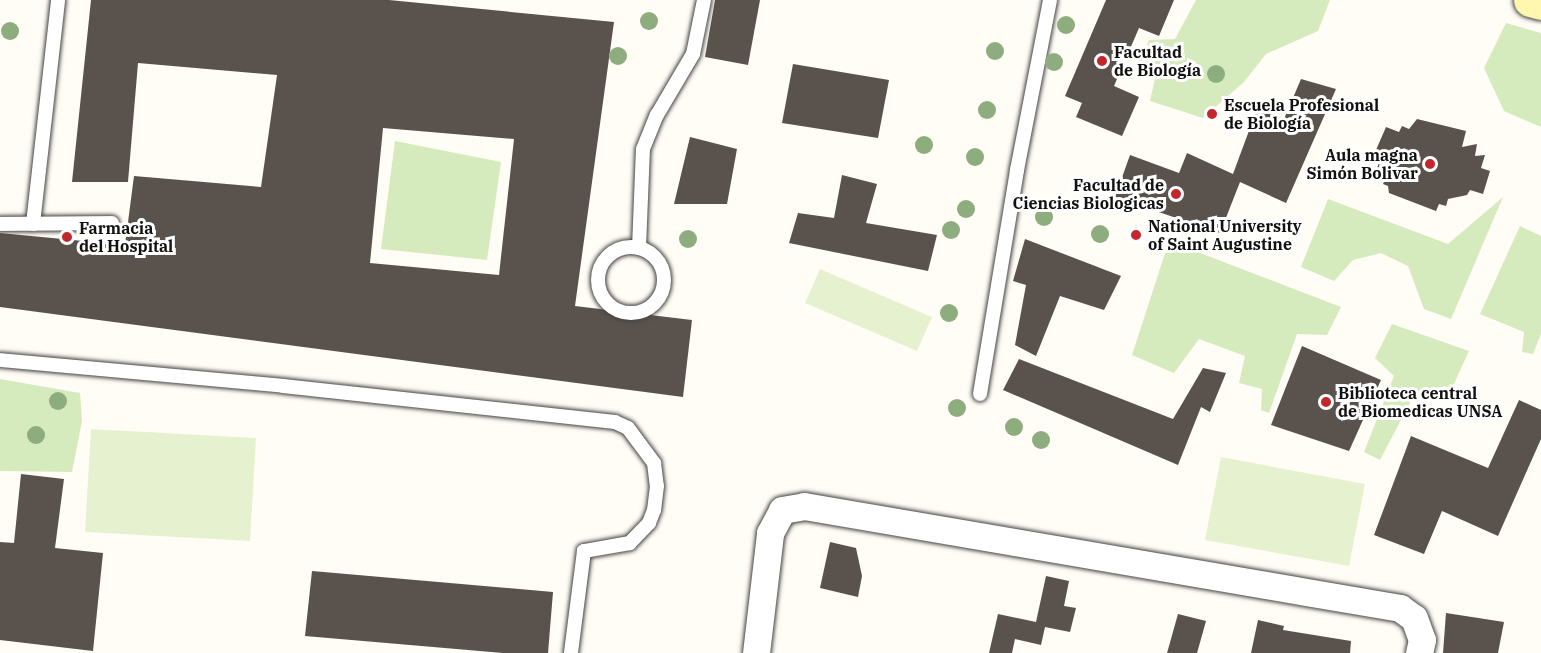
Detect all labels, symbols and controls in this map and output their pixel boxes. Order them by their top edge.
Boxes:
place label: Facultad de Biología [1114,42,1201,80]
marker: Facultad de Biología [1095,54,1109,68]
place label: Escuela Profesional de Biología [1224,95,1379,133]
marker: Escuela Profesional de Biología [1205,107,1219,121]
place label: Aula magna Simón Bolivar [1307,145,1418,183]
marker: Aula magna Simón Bolivar [1423,157,1437,171]
place label: Facultad de Ciencias Biologicas [1013,175,1164,213]
marker: Facultad de Ciencias Biologicas [1169,187,1183,201]
place label: National University of Saint Augustine [1148,216,1302,254]
place label: Farmacia del Hospital [79,218,173,256]
marker: National University of Saint Augustine [1129,228,1143,242]
marker: Farmacia del Hospital [60,230,74,244]
place label: Biblioteca central de Biomedicas UNSA [1338,383,1502,421]
marker: Biblioteca central de Biomedicas UNSA [1319,395,1333,409]

